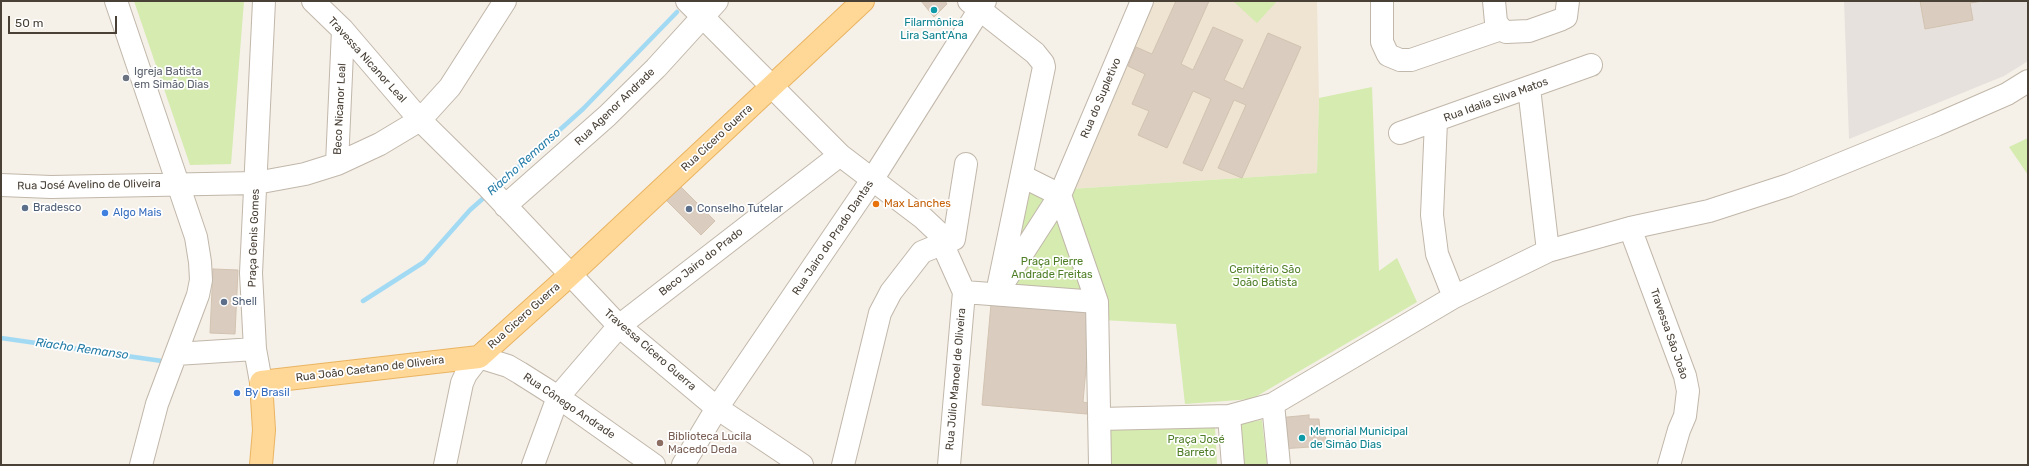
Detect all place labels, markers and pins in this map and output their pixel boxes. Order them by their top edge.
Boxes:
marker: Filarmônica Lira Sant'Ana [929,5,939,15]
place label: Filarmônica Lira Sant'Ana [900,16,968,42]
place label: Igreja Batista em Simão Dias [134,65,209,91]
marker: Igreja Batista em Simão Dias [121,73,131,83]
place label: Max Lanches [884,197,951,211]
marker: Max Lanches [871,199,881,209]
place label: Bradesco [33,201,81,215]
place label: Conselho Tutelar [697,202,783,216]
marker: Bradesco [20,203,30,213]
marker: Conselho Tutelar [684,204,694,214]
place label: Algo Mais [113,206,162,220]
marker: Algo Mais [100,208,110,218]
place label: Shell [232,295,257,309]
marker: Shell [219,297,229,307]
place label: By Brasil [245,386,290,400]
marker: By Brasil [232,388,242,398]
place label: Memorial Municipal de Simão Dias [1310,425,1408,451]
place label: Biblioteca Lucila Macedo Deda [668,430,752,456]
marker: Memorial Municipal de Simão Dias [1297,433,1307,443]
marker: Biblioteca Lucila Macedo Deda [655,438,665,448]

